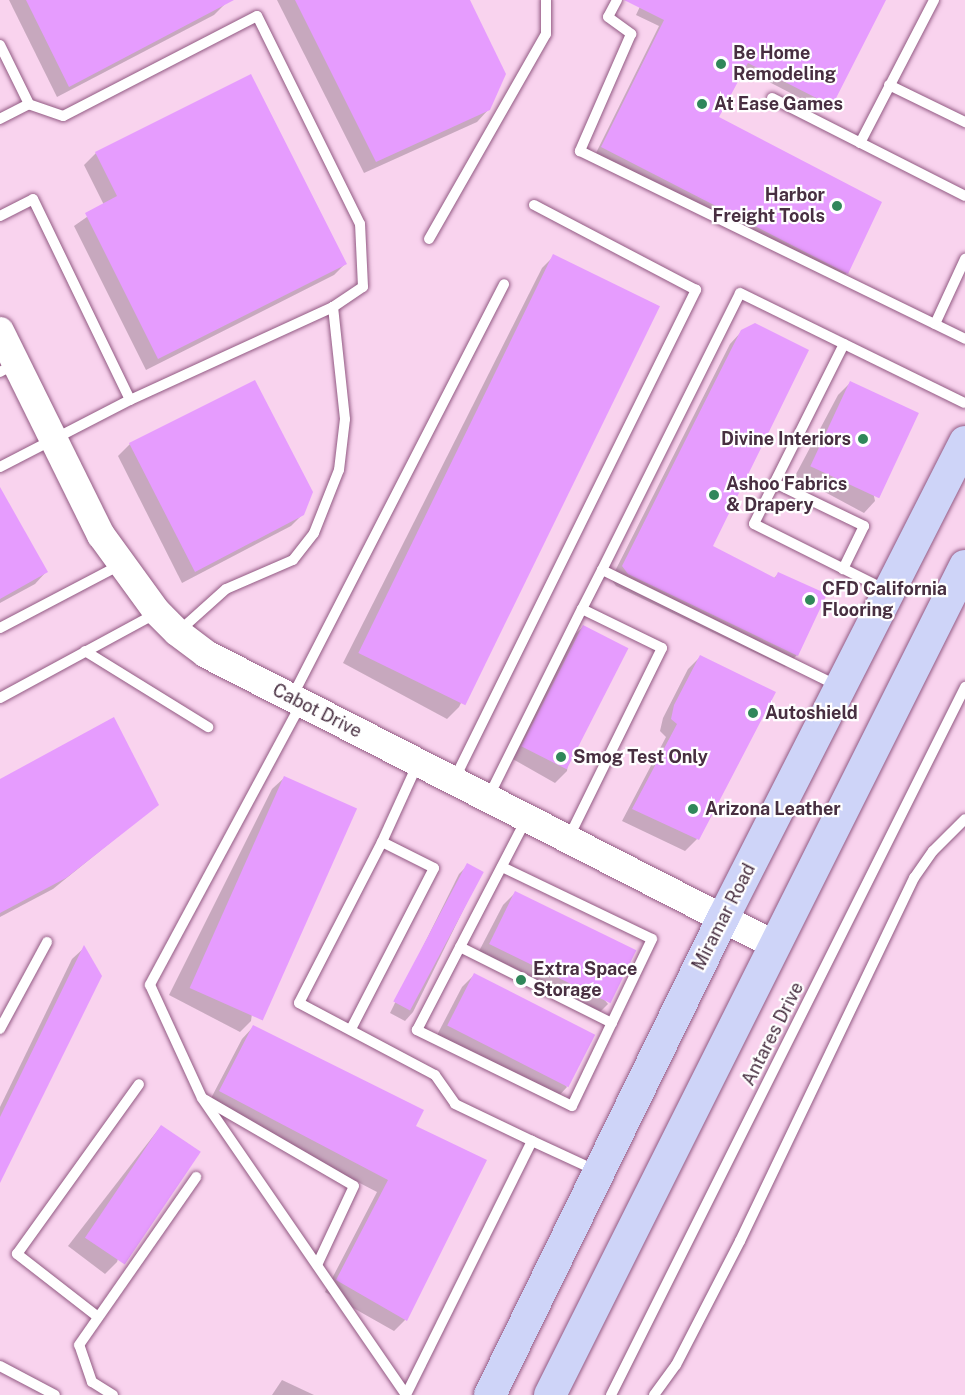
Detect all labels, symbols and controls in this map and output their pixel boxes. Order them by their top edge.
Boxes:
place label: Be Home Remodeling [733,43,836,86]
marker: Be Home Remodeling [714,57,728,71]
place label: At Ease Games [714,93,843,115]
marker: At Ease Games [695,97,709,111]
place label: Harbor Freight Tools [713,185,825,228]
marker: Harbor Freight Tools [830,199,844,213]
place label: Divine Interiors [721,428,851,450]
marker: Divine Interiors [856,432,870,446]
place label: Ashoo Fabrics & Drapery [726,474,847,516]
marker: Ashoo Fabrics & Drapery [707,488,721,502]
place label: CFD California Flooring [822,579,947,622]
marker: CFD California Flooring [803,593,817,607]
street label: Cabot Drive [269,679,365,743]
place label: Autoshield [765,702,858,724]
marker: Autoshield [746,706,760,720]
place label: Smog Test Only [573,746,708,768]
marker: Smog Test Only [554,750,568,764]
place label: Arizona Leather [705,798,841,820]
marker: Arizona Leather [686,802,700,816]
street label: Miramar Road [688,860,760,974]
place label: Extra Space Storage [533,959,637,1002]
marker: Extra Space Storage [514,973,528,987]
street label: Antares Drive [738,979,808,1089]

